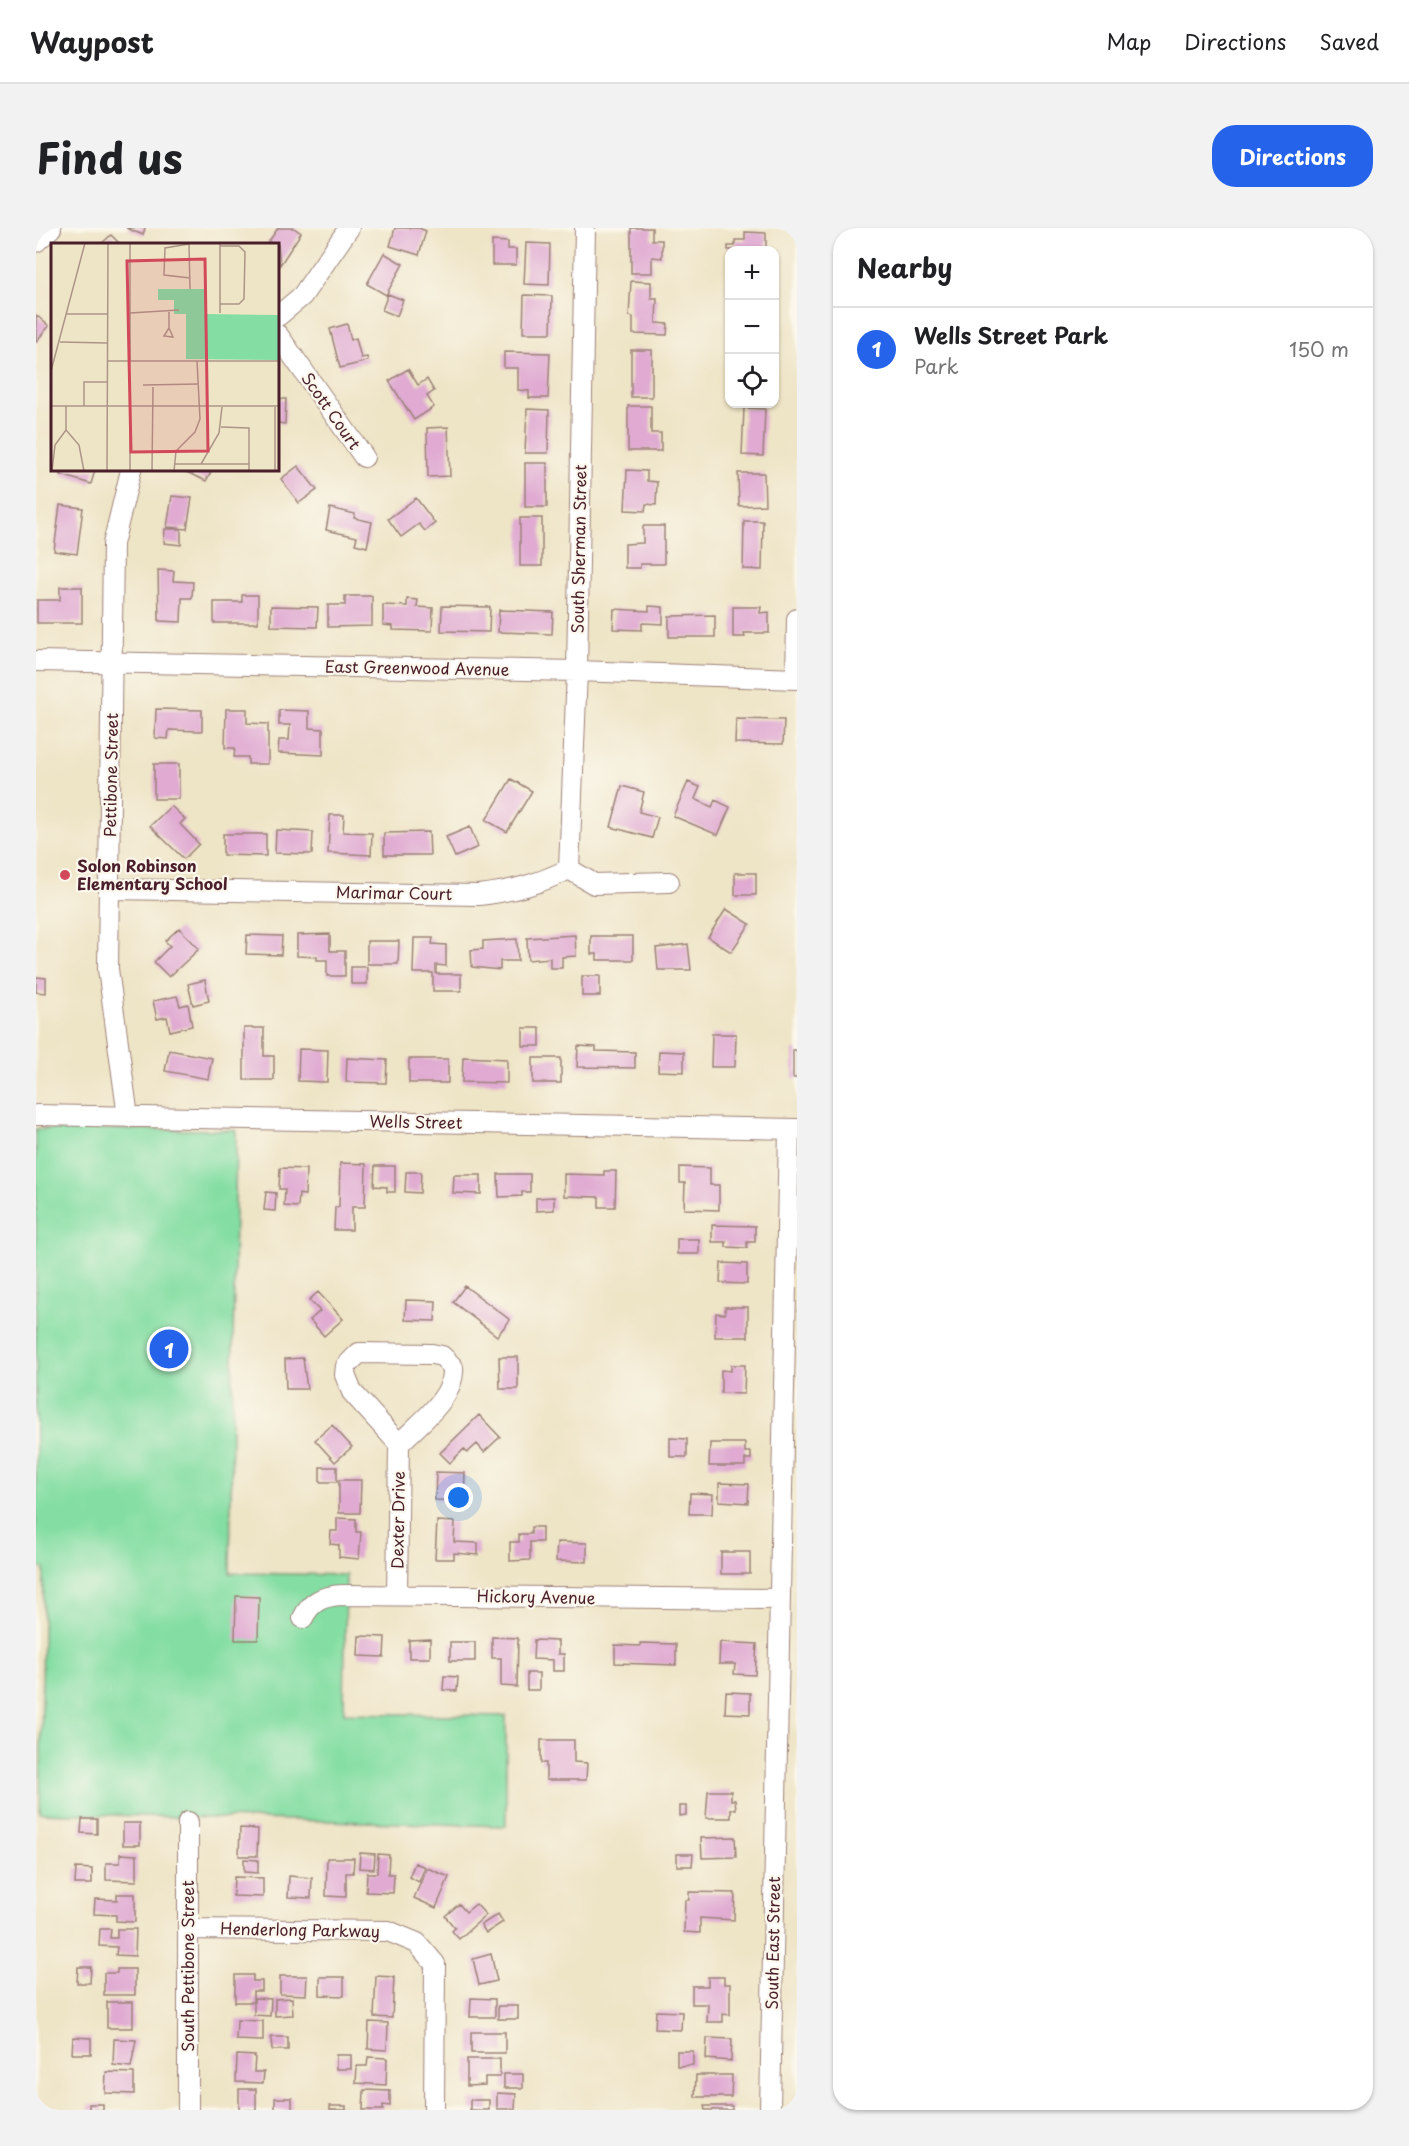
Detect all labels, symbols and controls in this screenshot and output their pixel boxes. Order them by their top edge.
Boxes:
text: Waypost [30,20,154,63]
text: Map [1106,25,1151,57]
text: Directions [1184,25,1286,57]
text: Saved [1319,25,1379,57]
text: Find us [36,125,183,188]
button: Directions [1212,125,1373,187]
inset map [51,243,279,471]
map controls [725,246,779,408]
button: + [725,246,779,300]
text: Nearby [857,248,952,287]
button: − [725,300,779,354]
text: Wells Street Park [914,318,1108,351]
text: 1 [872,334,881,364]
text: 150 m [1289,334,1349,364]
text: Park [914,351,959,381]
button: locate [725,354,779,408]
street label: Scott Court [296,367,368,454]
street label: South Sherman Street [565,464,591,634]
street label: East Greenwood Avenue [325,653,510,681]
street label: Pettibone Street [97,712,123,837]
place label: Solon Robinson Elementary School [77,853,228,895]
marker: Solon Robinson Elementary School [58,868,72,882]
street label: Marimar Court [336,879,453,905]
street label: Wells Street [369,1108,463,1134]
pin: 1 [150,1326,188,1372]
street label: Dexter Drive [384,1471,410,1569]
your location [444,1483,473,1512]
street label: Hickory Avenue [477,1583,596,1609]
street label: South East Street [759,1876,785,2010]
street label: South Pettibone Street [175,1880,199,2052]
street label: Henderlong Parkway [220,1916,380,1942]

